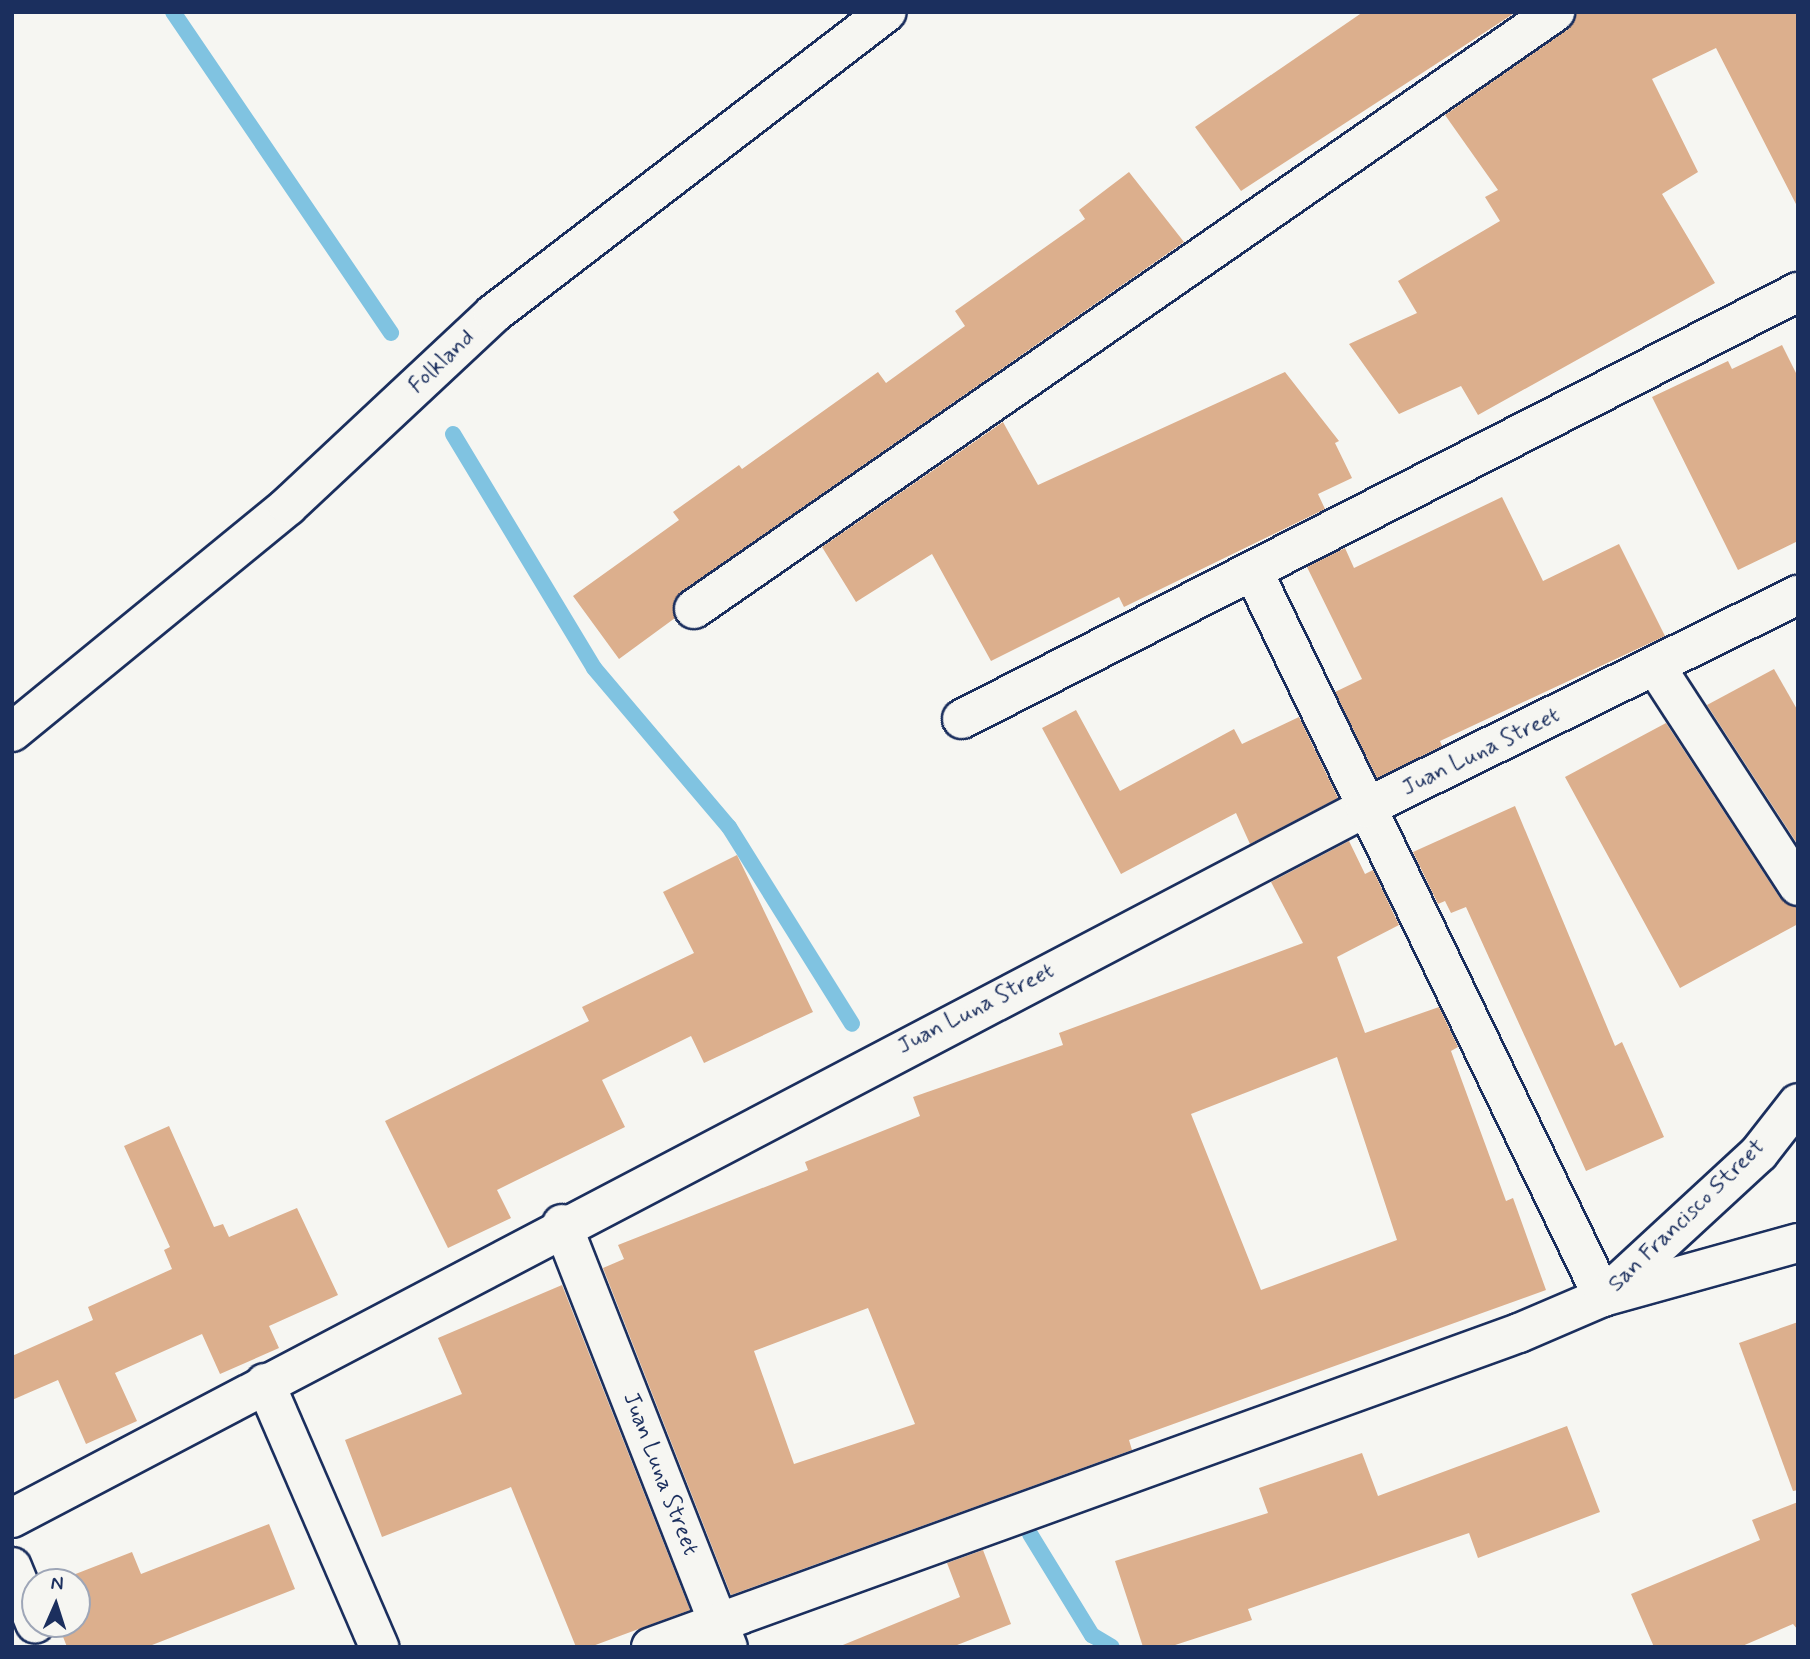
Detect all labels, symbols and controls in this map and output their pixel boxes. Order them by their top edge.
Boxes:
street label: Folkland [403,324,481,400]
street label: Juan Luna Street [1397,701,1565,803]
street label: Juan Luna Street [892,957,1060,1061]
street label: San Francisco Street [1602,1133,1772,1299]
street label: Juan Luna Street [616,1388,704,1560]
north arrow [21,1568,91,1638]
text: N [50,1571,64,1596]

